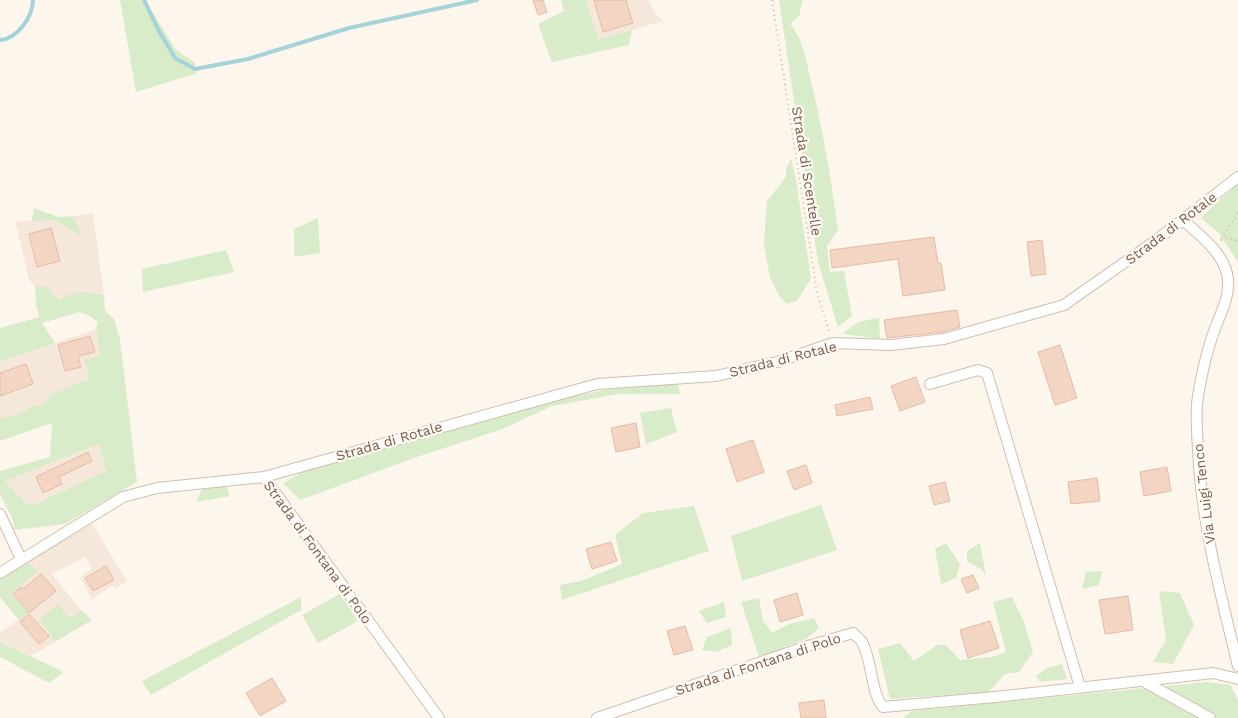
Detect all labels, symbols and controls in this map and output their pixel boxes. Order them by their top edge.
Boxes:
street label: Strada di Scentelle [789,105,825,237]
street label: Strada di Rotale [1122,188,1220,268]
street label: Strada di Rotale [728,338,838,380]
street label: Strada di Rotale [334,418,444,464]
street label: Via Luigi Tenco [1190,443,1218,545]
street label: Strada di Fontana di Polo [261,477,375,627]
street label: Strada di Fontana di Polo [673,630,843,698]

